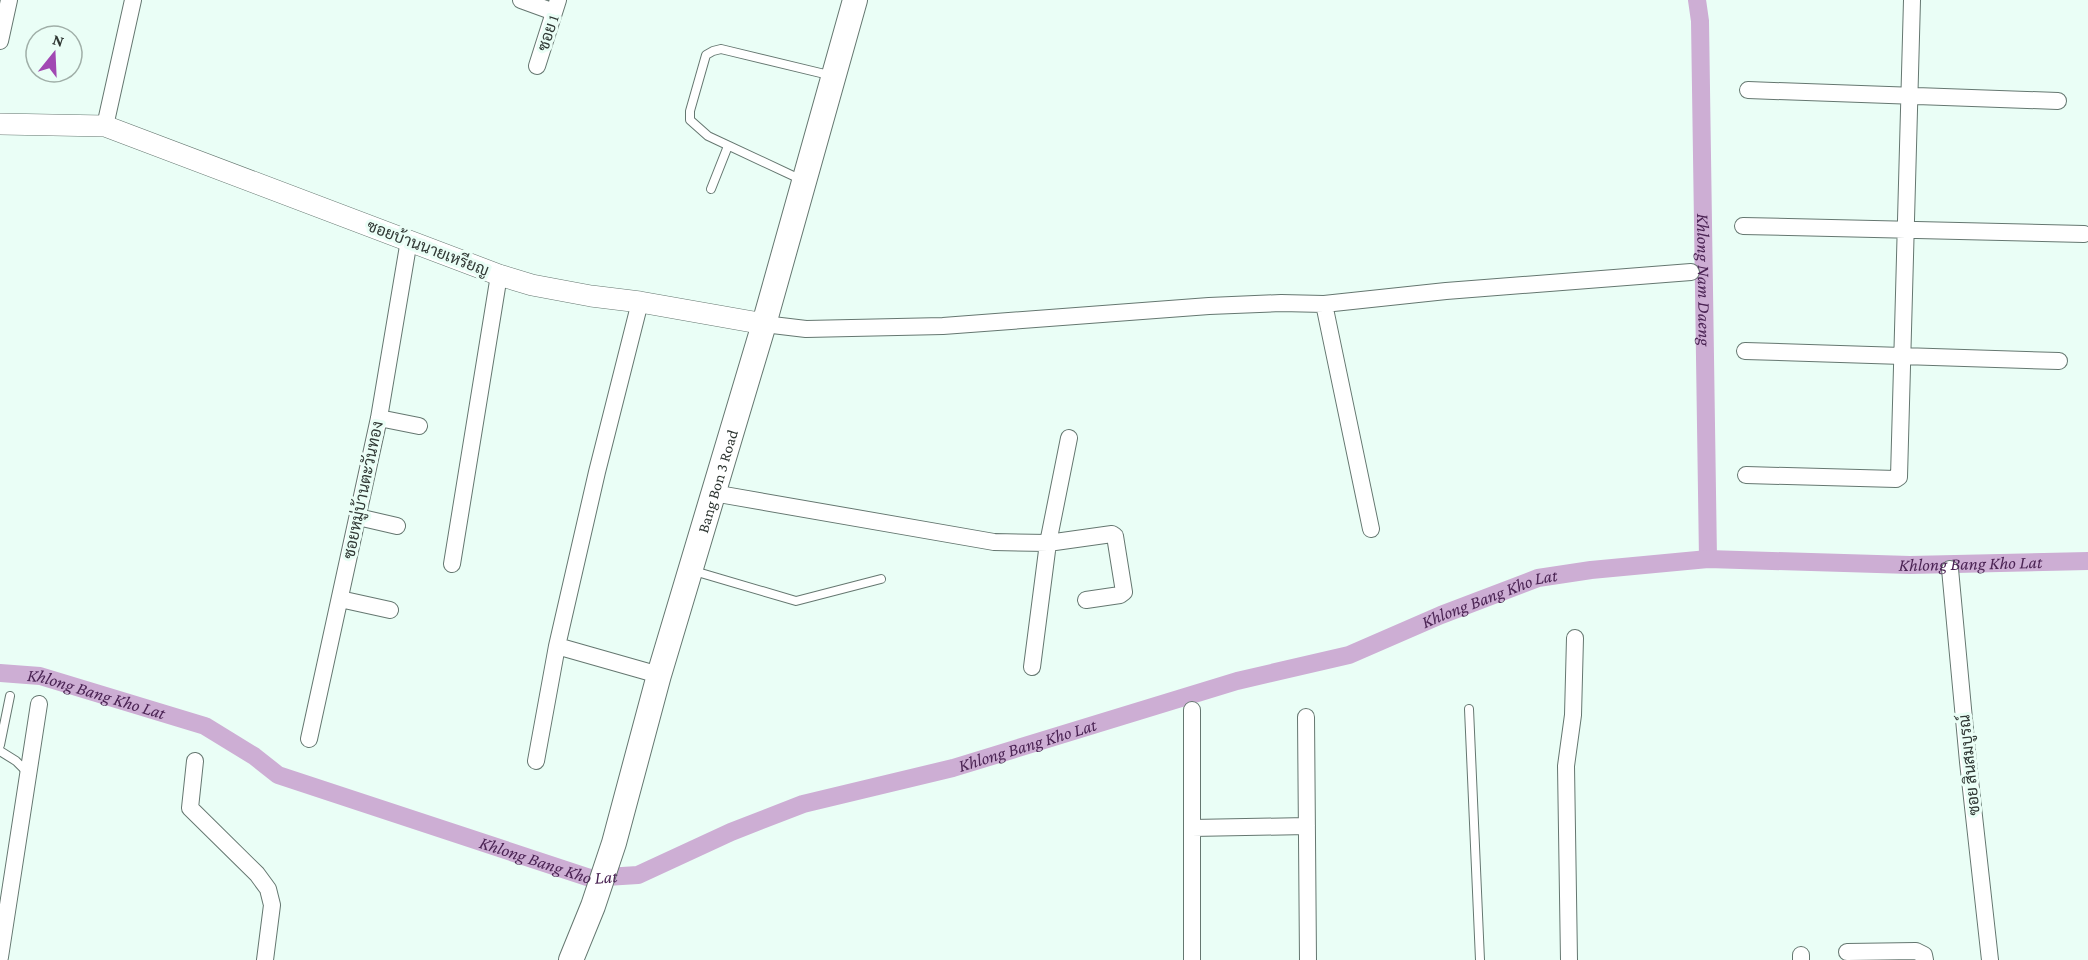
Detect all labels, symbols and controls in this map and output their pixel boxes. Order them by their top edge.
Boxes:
street label: ซอย 1 [534,13,562,53]
north arrow [24,24,84,84]
text: N [51,30,66,50]
water label: Khlong Nam Daeng [1693,213,1715,347]
street label: ซอยบ้านนายเหรียญ [364,214,492,280]
street label: ซอยหมู่บ้านตะวันทอง [338,419,389,561]
street label: Bang Bon 3 Road [694,427,741,535]
water label: Khlong Bang Kho Lat [1898,552,2043,575]
water label: Khlong Bang Kho Lat [1418,565,1559,632]
water label: Khlong Bang Kho Lat [27,665,168,724]
street label: ซอย สินสมบูรณ์ [1951,713,1986,817]
water label: Khlong Bang Kho Lat [956,714,1099,776]
water label: Khlong Bang Kho Lat [477,832,619,888]

